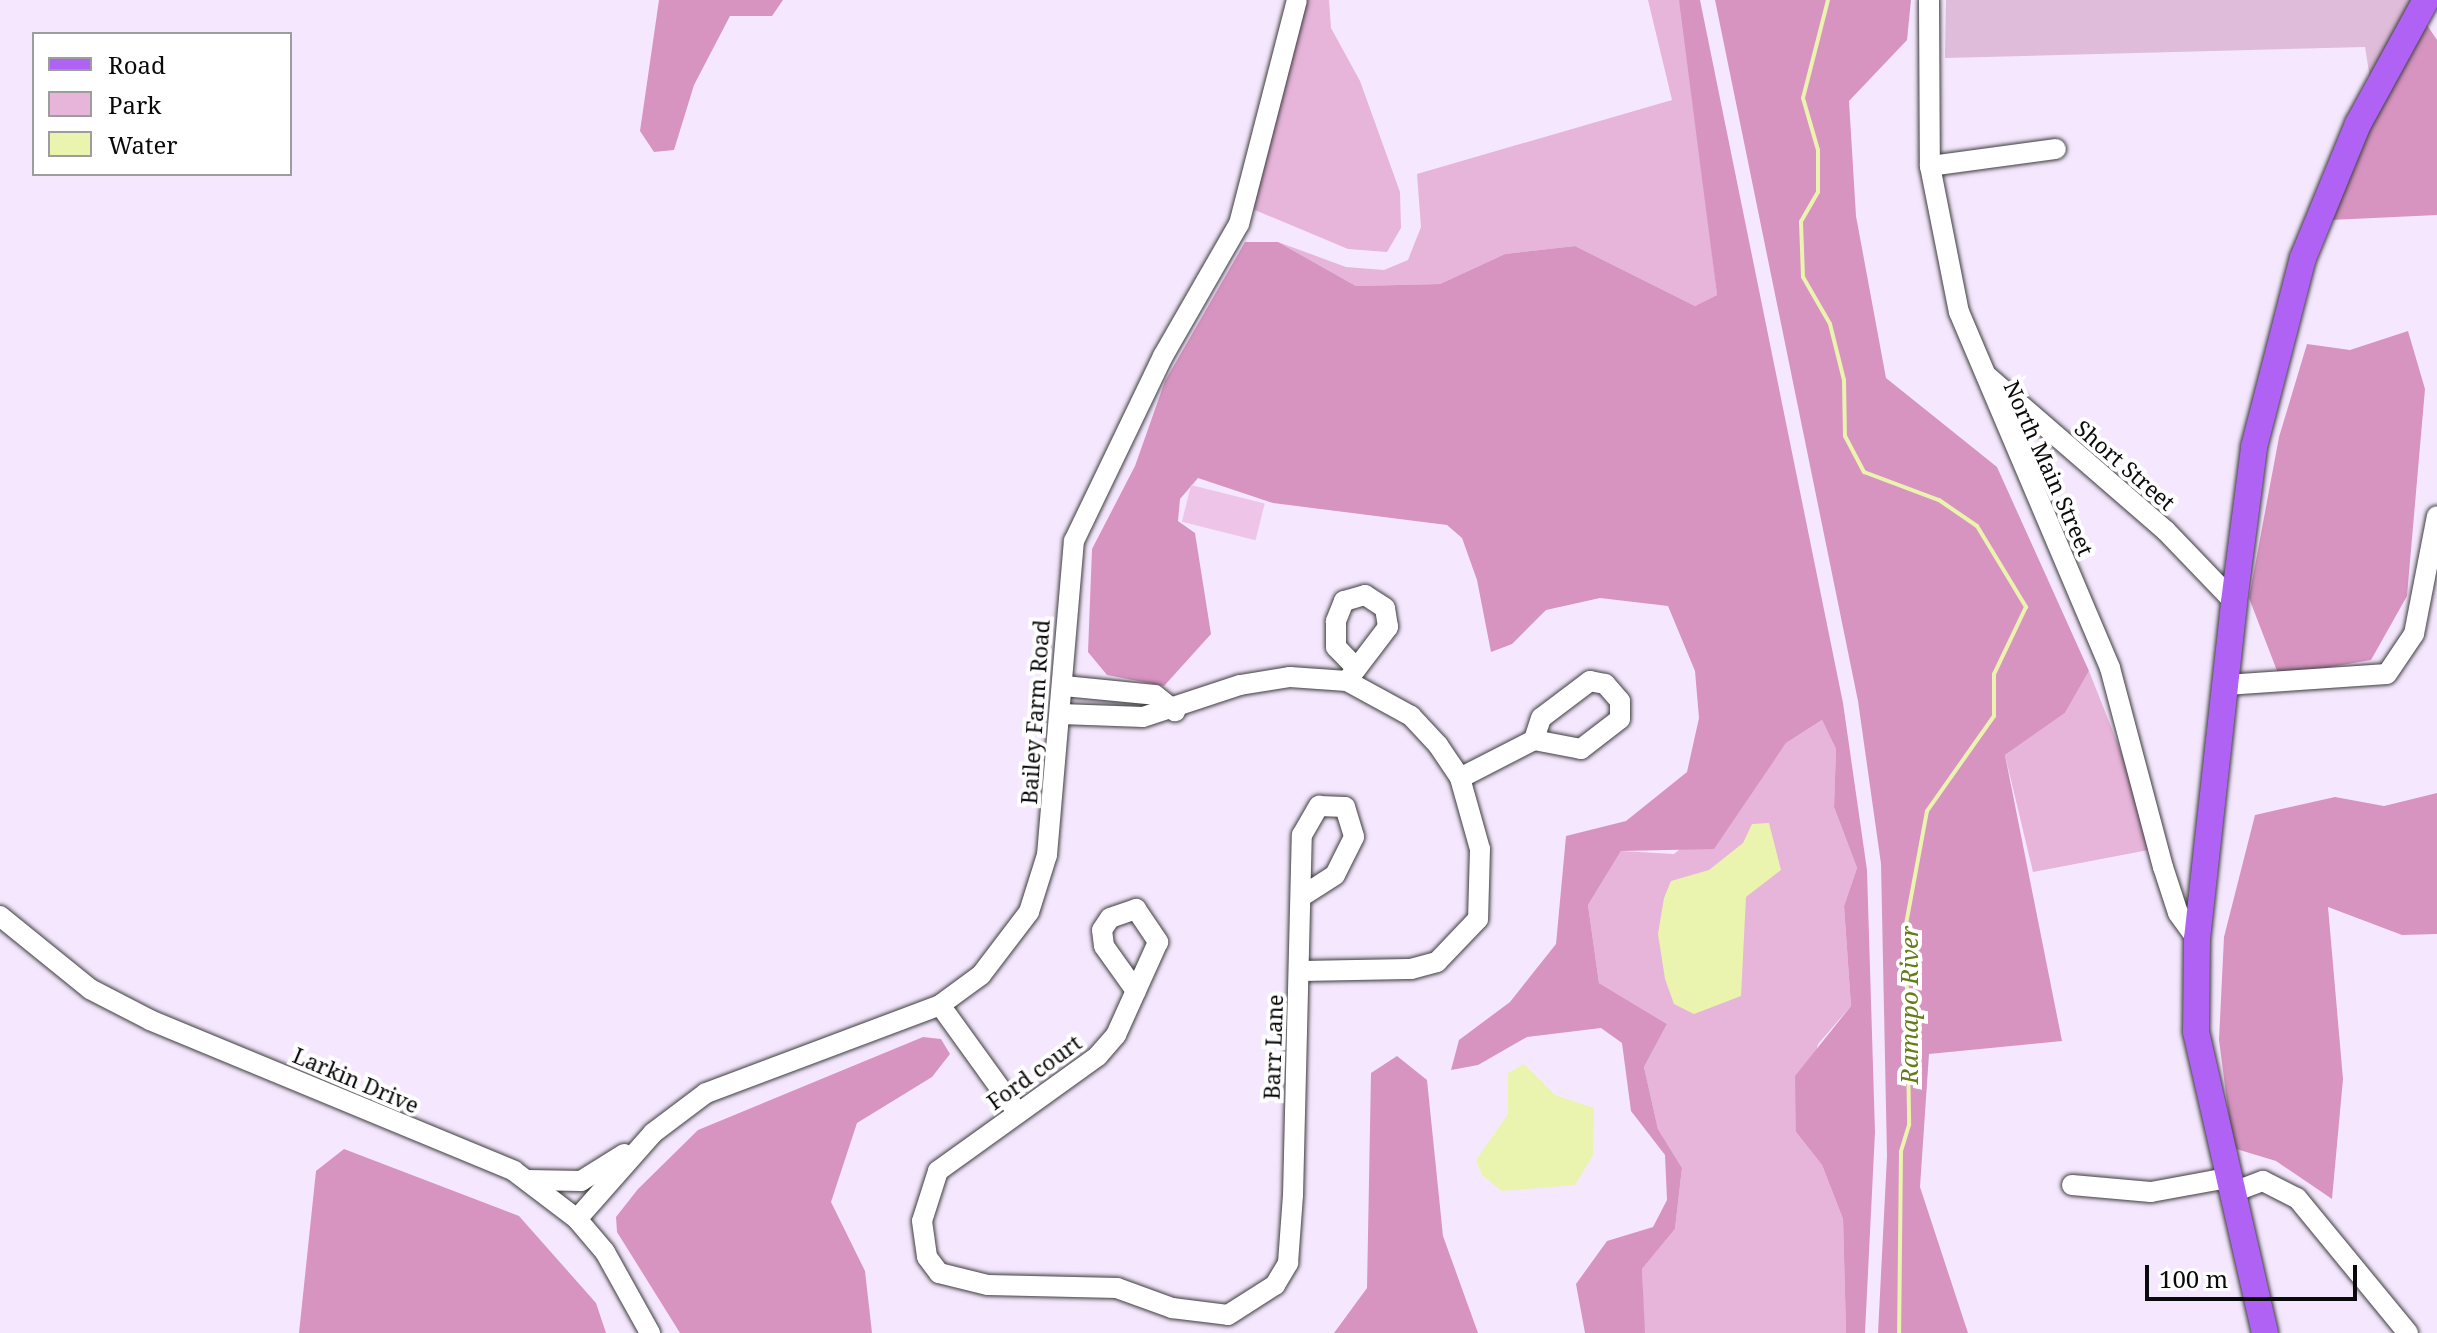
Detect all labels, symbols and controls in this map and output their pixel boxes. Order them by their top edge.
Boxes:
legend [32,32,292,176]
text: Road [108,48,166,81]
text: Park [108,88,161,121]
text: Water [108,128,178,161]
street label: North Main Street [1999,376,2099,560]
street label: Short Street [2070,414,2180,516]
street label: Bailey Farm Road [1015,619,1055,805]
water label: Ramapo River [1895,926,1923,1084]
street label: Barr Lane [1258,994,1288,1100]
street label: Ford court [982,1029,1086,1115]
street label: Larkin Drive [289,1042,423,1118]
scale bar [2149,1249,2361,1299]
text: 100 m [2159,1262,2228,1295]

